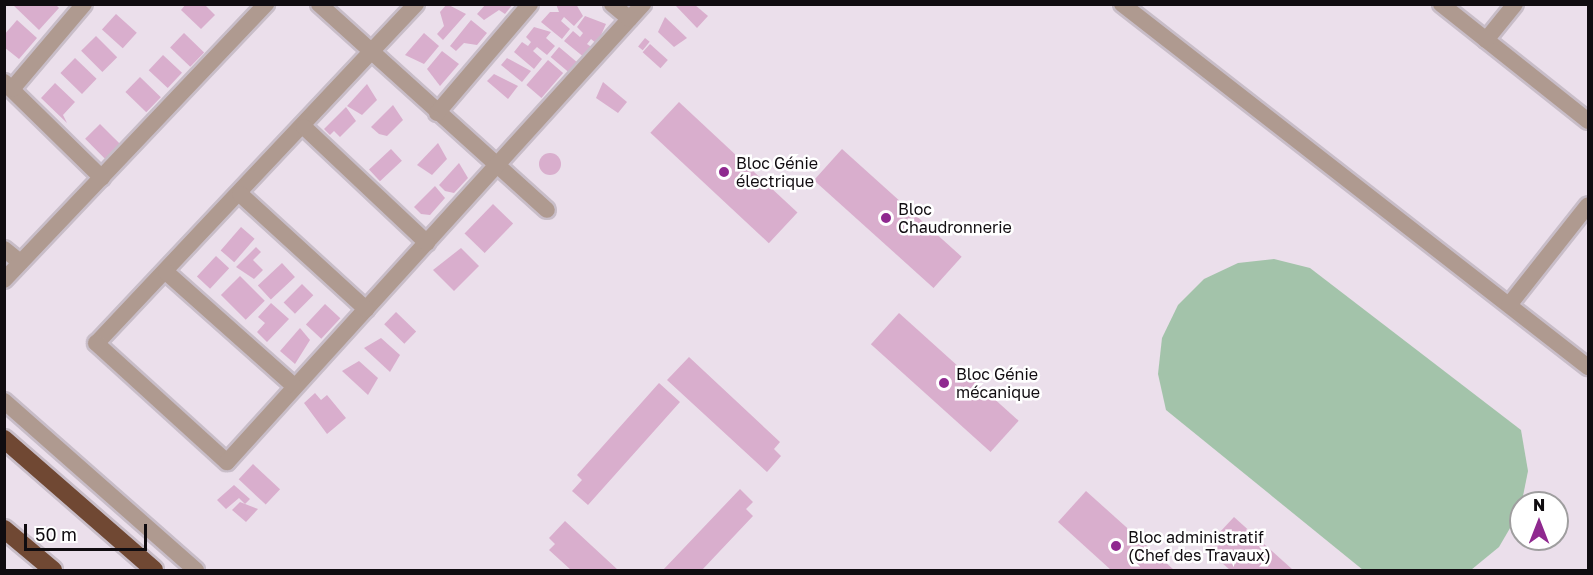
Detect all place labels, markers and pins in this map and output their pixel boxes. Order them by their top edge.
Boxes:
place label: Bloc Génie électrique [736,153,818,191]
marker: Bloc Génie électrique [717,165,731,179]
place label: Bloc Chaudronnerie [898,199,1012,237]
marker: Bloc Chaudronnerie [879,211,893,225]
place label: Bloc Génie mécanique [956,364,1040,402]
marker: Bloc Génie mécanique [937,376,951,390]
place label: Bloc administratif (Chef des Travaux) [1128,527,1271,565]
marker: Bloc administratif (Chef des Travaux) [1109,539,1123,553]

